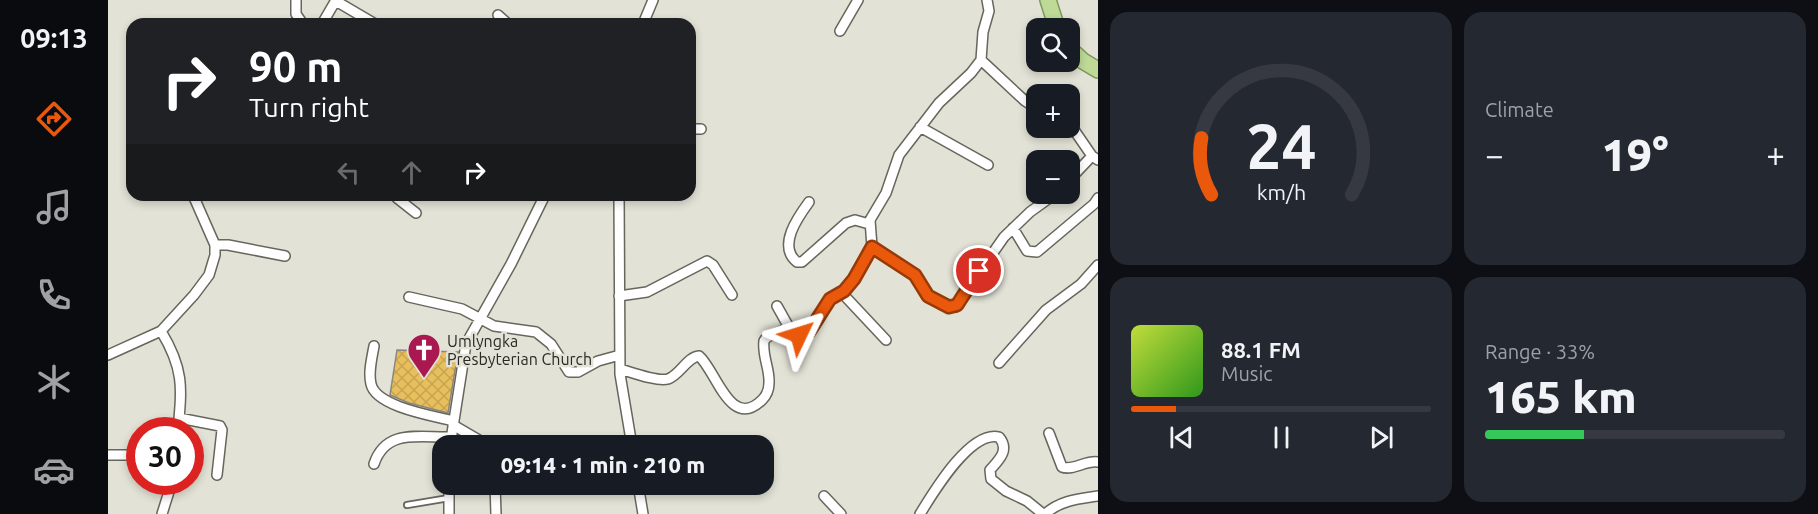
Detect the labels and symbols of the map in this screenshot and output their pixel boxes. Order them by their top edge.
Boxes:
pin [953,245,1004,296]
position arrow [767,303,831,367]
church icon: Umlyngka Presbyterian Church [406,332,442,379]
place label: Umlyngka Presbyterian Church [447,332,592,368]
speed limit sign: 30 [126,417,204,495]

